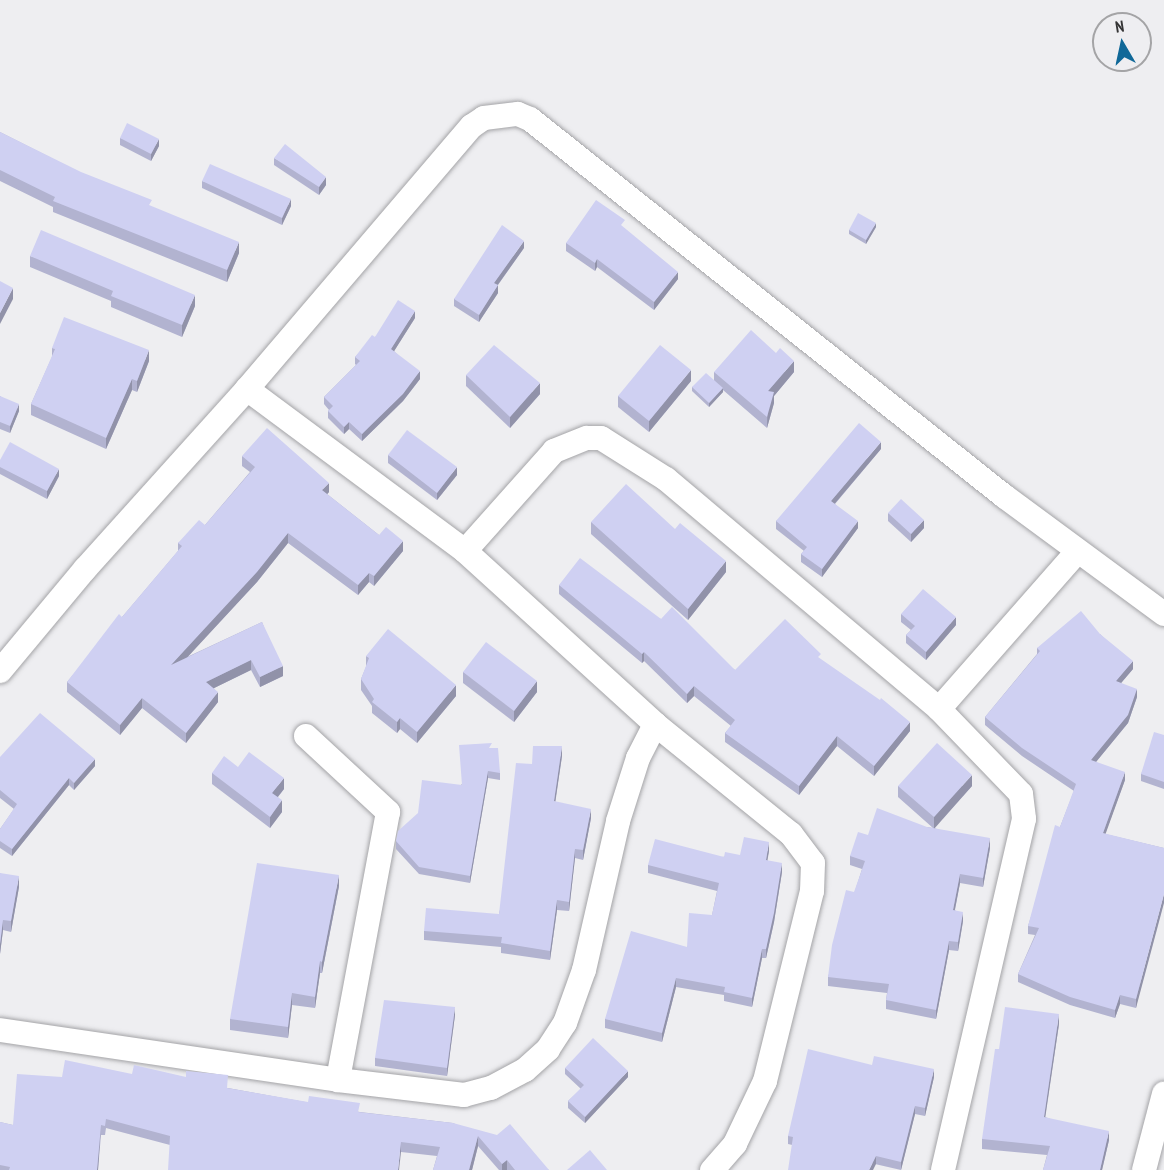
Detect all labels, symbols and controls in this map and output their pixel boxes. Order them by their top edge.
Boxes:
north arrow [1092,12,1152,72]
text: N [1114,16,1125,37]

